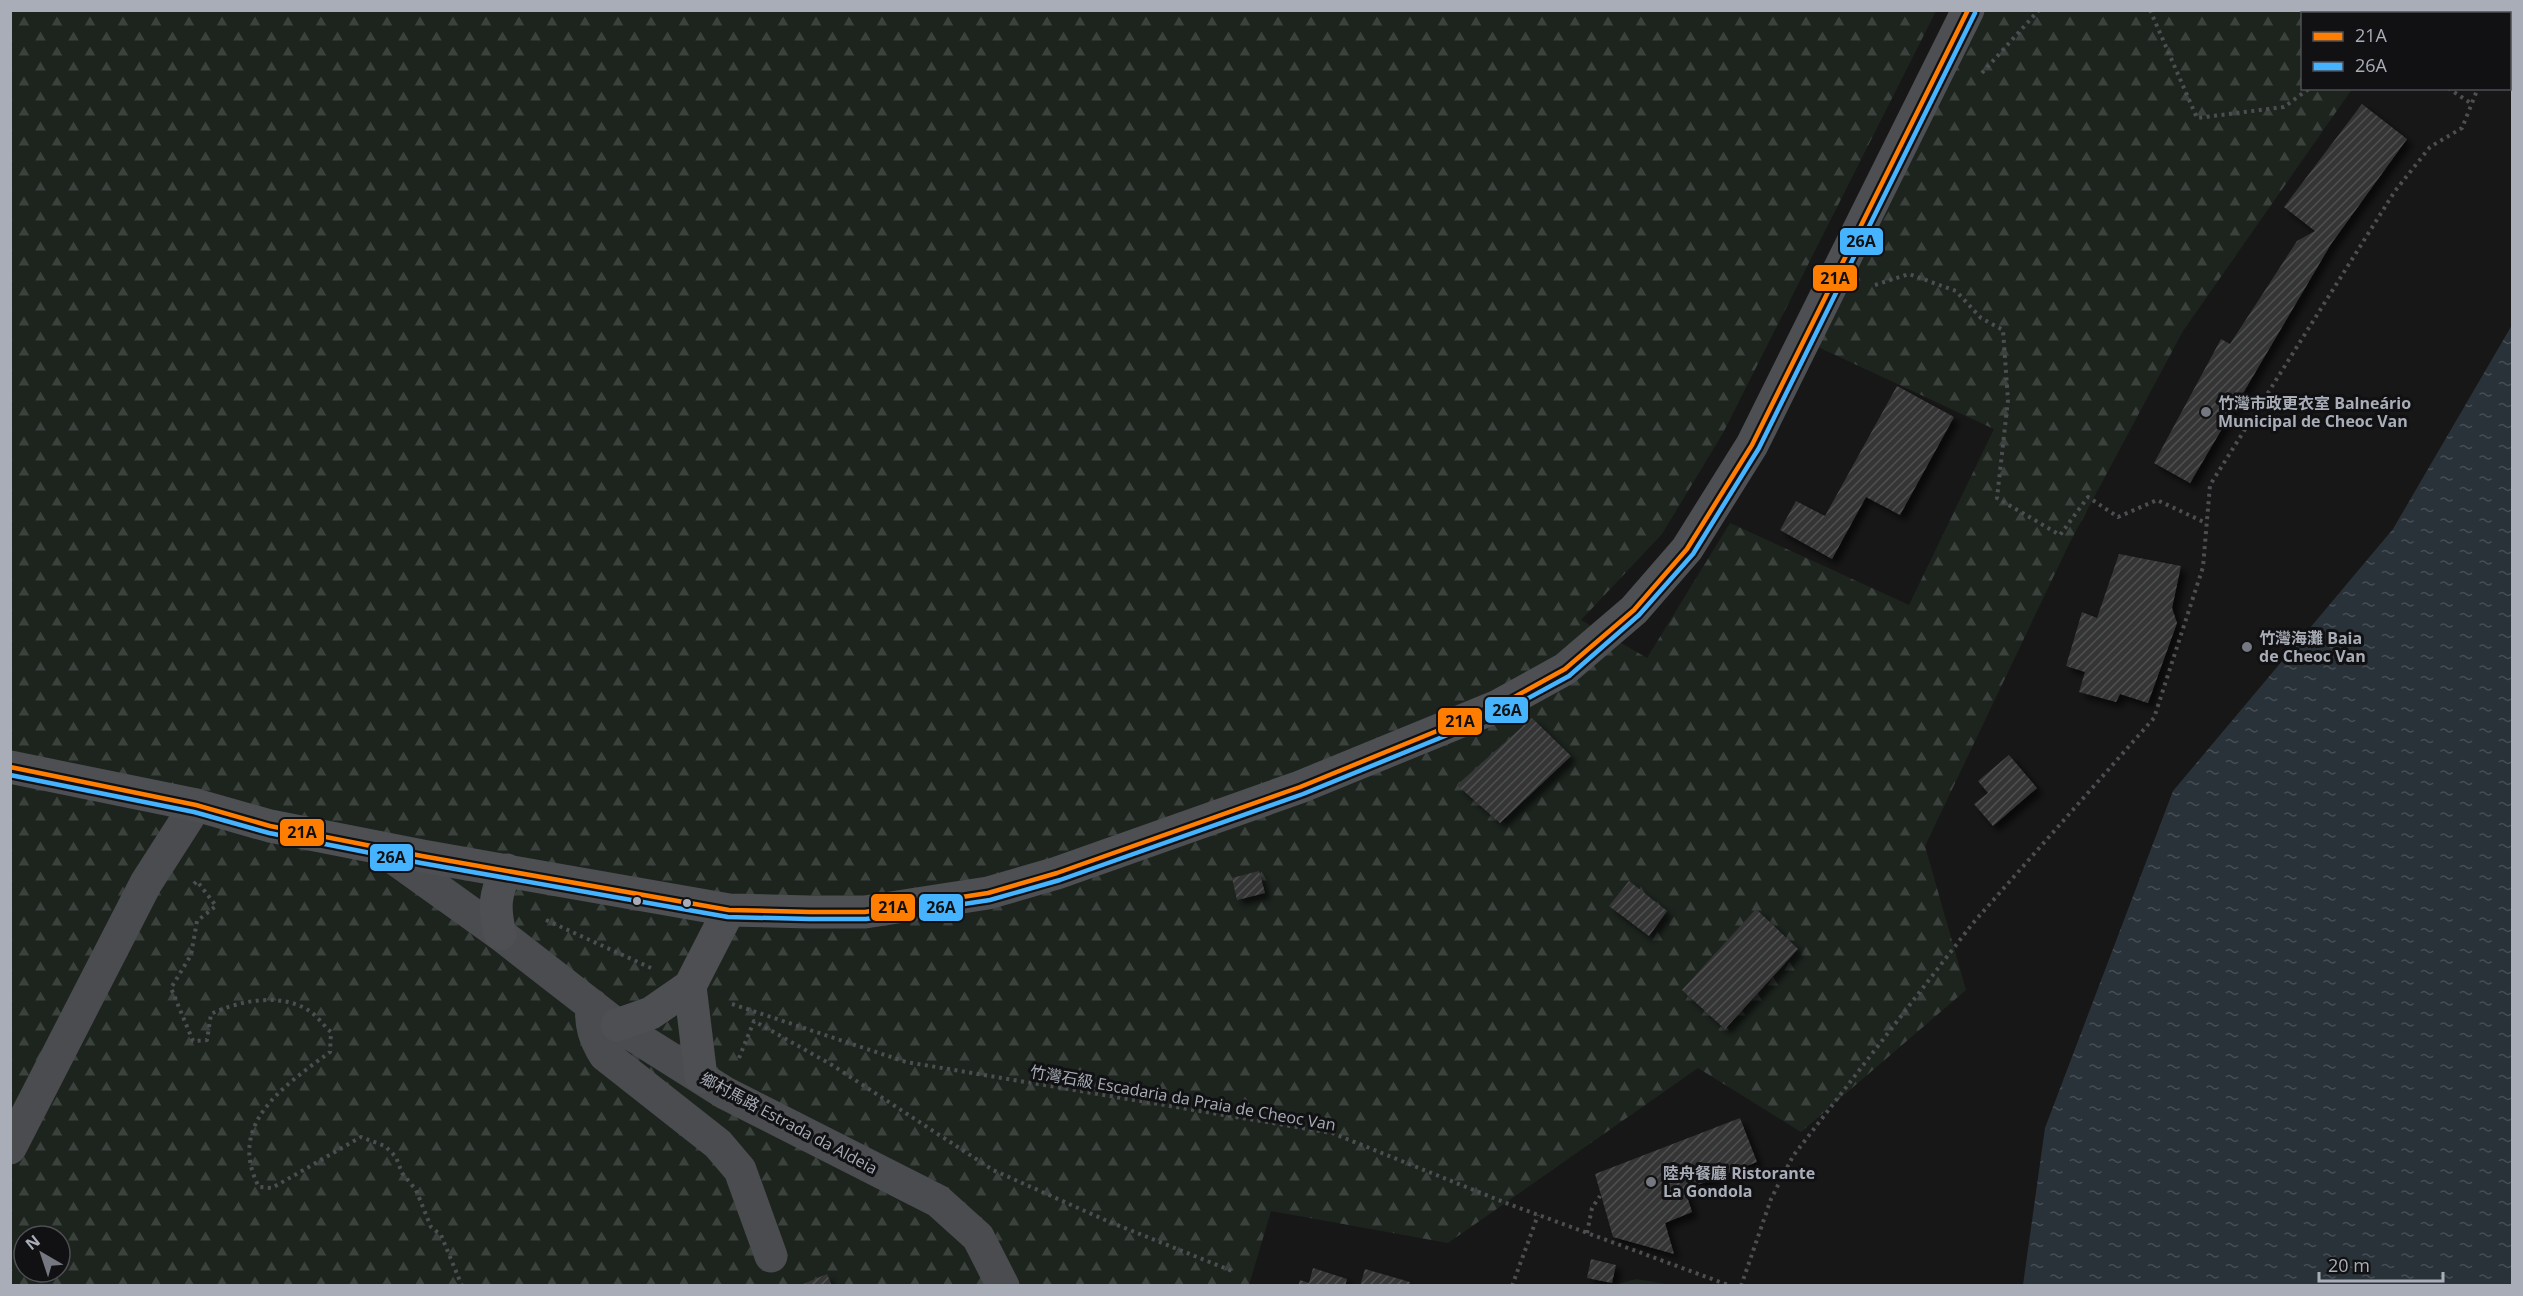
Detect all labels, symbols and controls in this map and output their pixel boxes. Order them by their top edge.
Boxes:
legend [2301,12,2511,90]
text: 21A [2355,23,2388,47]
text: 26A [2355,53,2388,77]
line badge: 26A [1839,227,1884,256]
text: 26A [1846,230,1877,252]
line badge: 21A [1812,264,1858,292]
text: 21A [1820,267,1851,289]
place label: 竹灣市政更衣室 Balneário Municipal de Cheoc Van [2218,392,2411,432]
marker: 竹灣市政更衣室 Balneário Municipal de Cheoc Van [2199,405,2213,419]
place label: 竹灣海灘 Baia de Cheoc Van [2259,627,2366,667]
marker: 竹灣海灘 Baia de Cheoc Van [2240,640,2254,654]
line badge: 26A [1484,696,1529,724]
text: 26A [1492,699,1523,721]
line badge: 21A [1437,707,1483,736]
text: 21A [1445,710,1476,732]
line badge: 21A [279,818,325,847]
text: 21A [287,821,318,843]
line badge: 26A [369,843,414,872]
text: 26A [376,846,407,868]
line badge: 21A [870,893,916,922]
line badge: 26A [918,893,964,922]
unlabelled marker [631,895,643,907]
text: 21A [878,896,909,918]
text: 26A [926,896,957,918]
unlabelled marker [681,897,693,909]
street label: 竹灣石級 Escadaria da Praia de Cheoc Van [1028,1060,1338,1136]
street label: 鄉村馬路 Estrada da Aldeia [697,1067,881,1179]
place label: 陸舟餐廳 Ristorante La Gondola [1663,1162,1815,1202]
marker: 陸舟餐廳 Ristorante La Gondola [1644,1175,1658,1189]
north arrow [12,1224,72,1284]
text: N [21,1230,45,1255]
scale bar [2319,1245,2444,1283]
text: 20 m [2328,1253,2370,1277]

